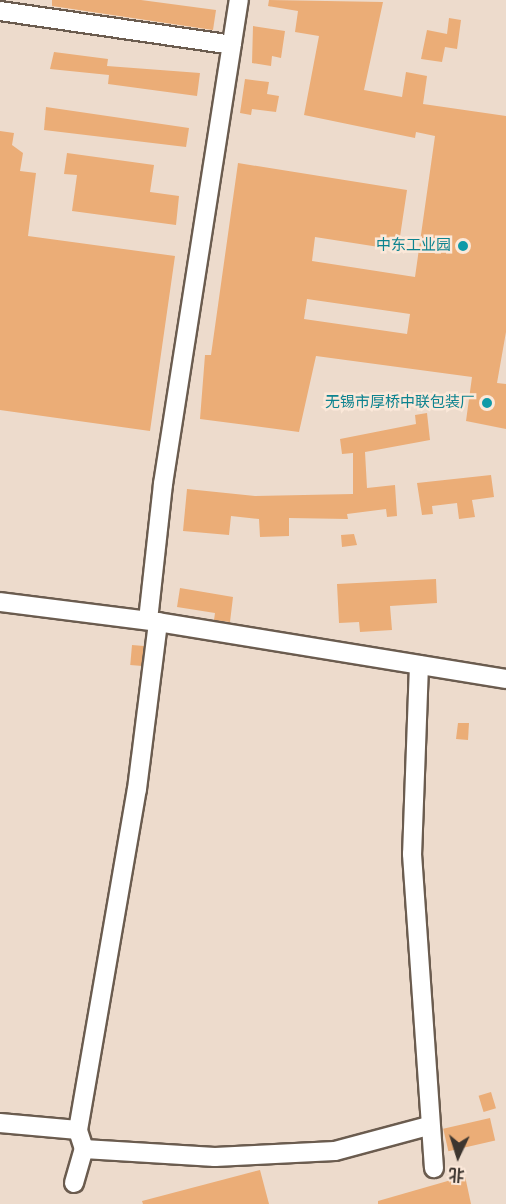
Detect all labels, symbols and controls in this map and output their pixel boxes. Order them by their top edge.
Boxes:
place label: 中东工业园 [376,237,451,255]
marker: 中东工业园 [456,239,470,253]
place label: 无锡市厚桥中联包装厂 [325,394,475,412]
marker: 无锡市厚桥中联包装厂 [480,396,494,410]
north arrow [428,1126,488,1186]
text: 北 [448,1164,465,1184]

